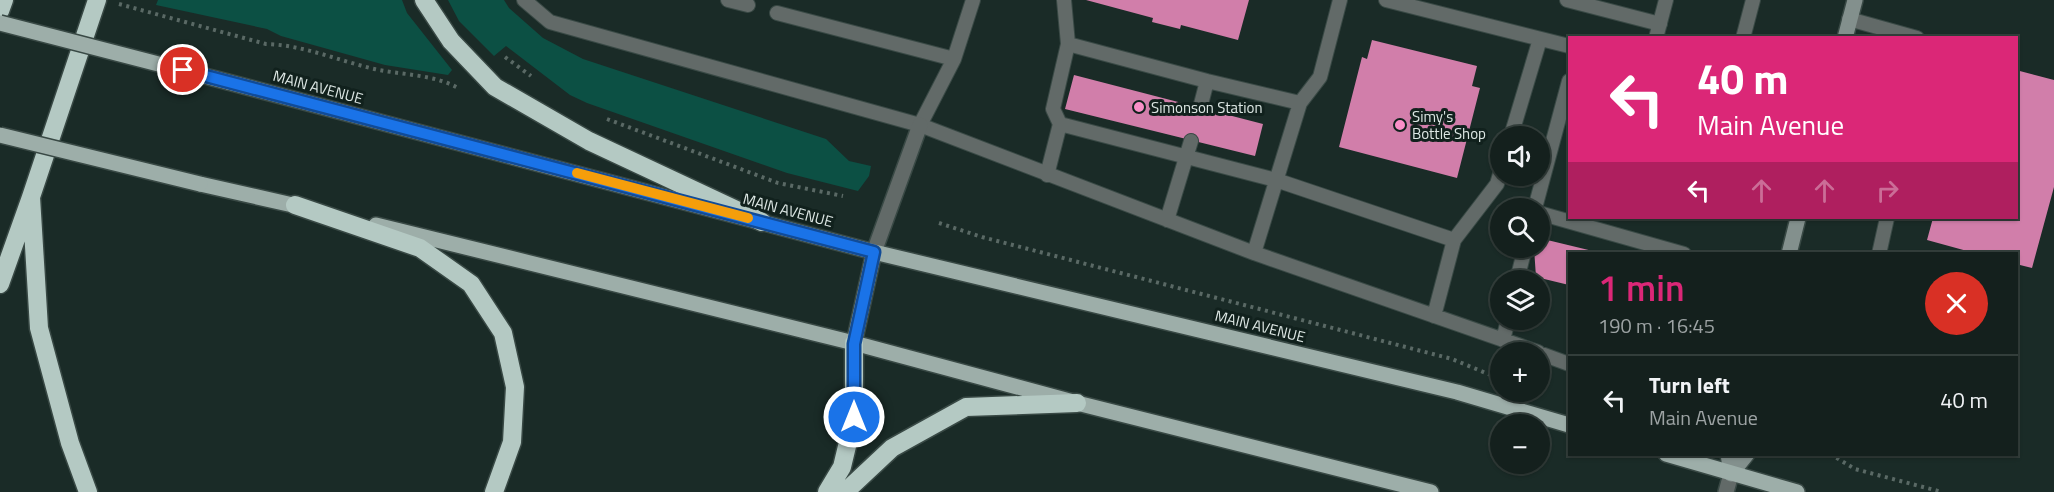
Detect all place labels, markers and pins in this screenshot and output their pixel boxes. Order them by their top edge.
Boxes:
pin [157,44,208,95]
place label: Simonson Station [1151,96,1262,119]
marker: Simonson Station [1132,100,1146,114]
place label: Simy's Bottle Shop [1412,105,1486,145]
marker: Simy's Bottle Shop [1393,118,1407,132]

